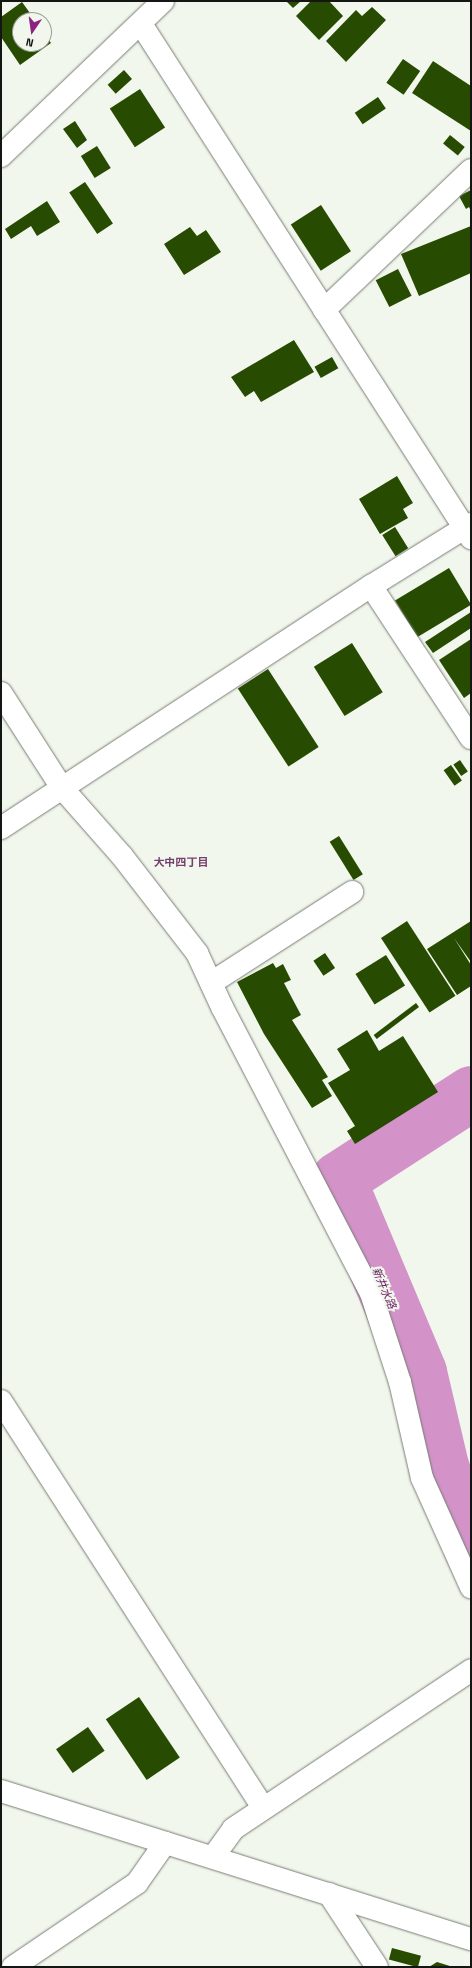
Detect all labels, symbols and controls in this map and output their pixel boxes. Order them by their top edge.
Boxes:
north arrow [12,12,52,52]
text: N [24,34,35,51]
district label: 大中四丁目 [154,855,208,869]
water label: 新井水路 [369,1265,399,1311]

